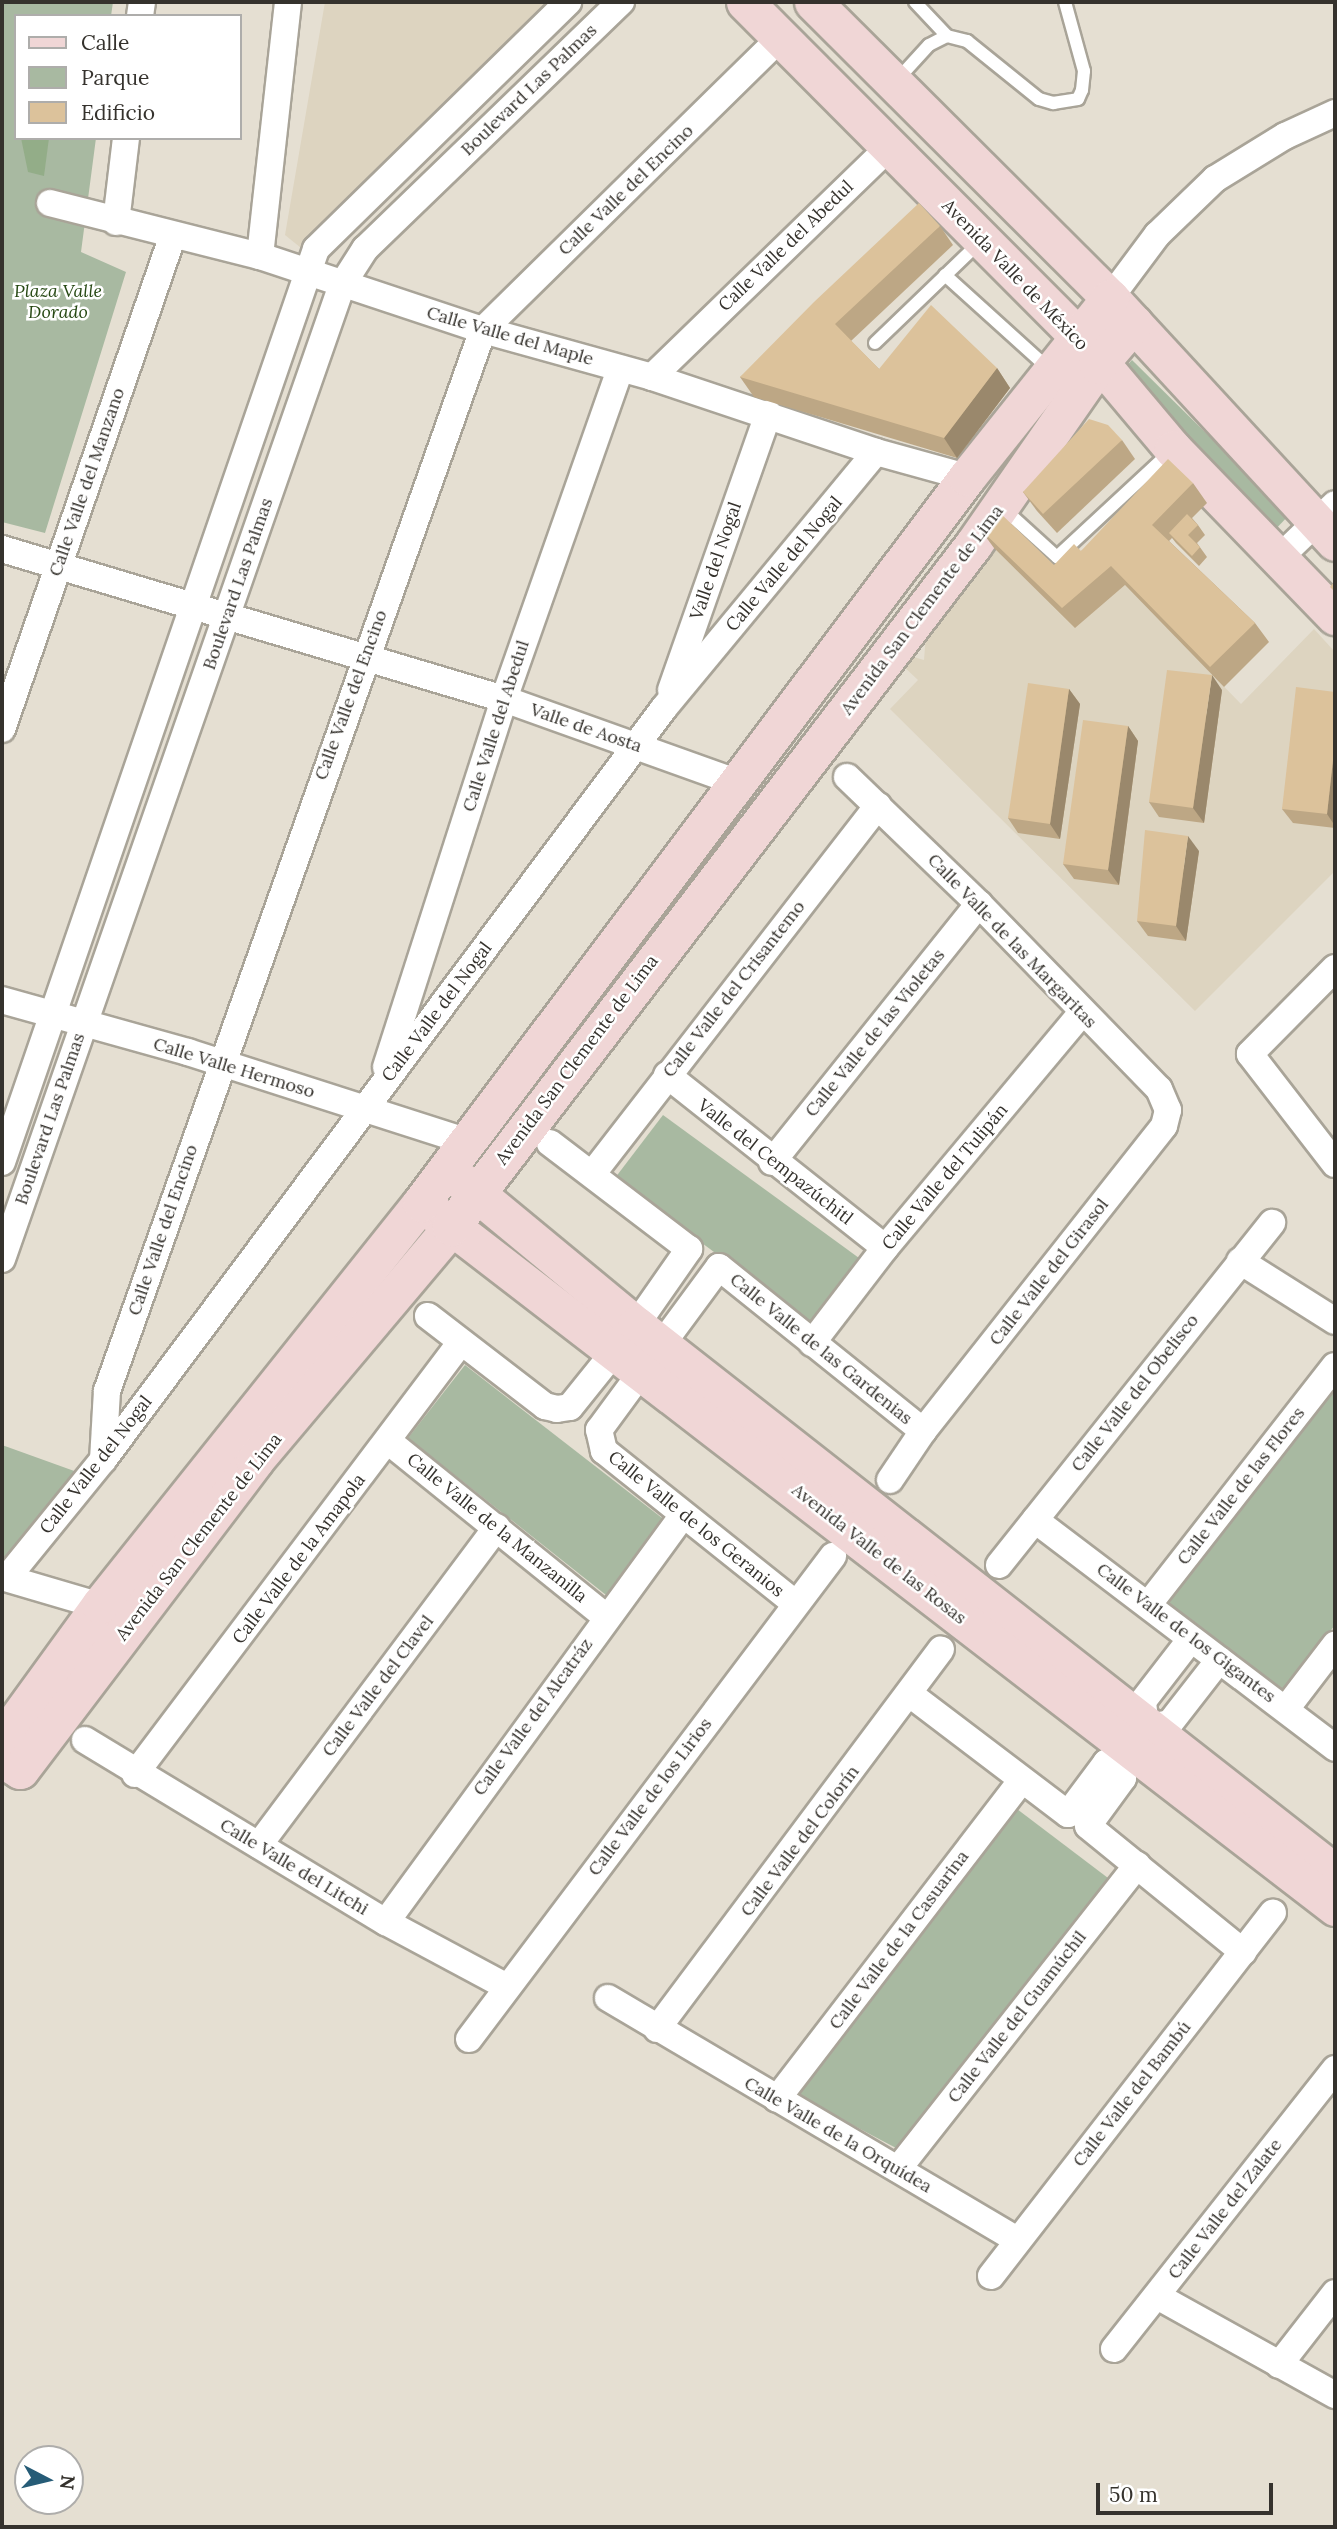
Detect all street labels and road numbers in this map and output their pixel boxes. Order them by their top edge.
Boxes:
street label: Boulevard Las Palmas [457,20,601,160]
street label: Calle Valle del Encino [554,120,698,260]
street label: Calle Valle del Abedul [714,176,858,316]
street label: Avenida Valle de México [937,195,1093,355]
street label: Calle Valle del Maple [424,302,596,370]
street label: Calle Valle del Manzano [45,385,129,579]
street label: Calle Valle del Nogal [721,492,847,636]
street label: Boulevard Las Palmas [198,495,278,673]
street label: Valle del Nogal [686,499,746,623]
street label: Avenida San Clemente de Lima [836,501,1008,719]
street label: Calle Valle del Encino [310,607,392,783]
street label: Calle Valle del Abedul [458,638,534,814]
street label: Valle de Aosta [527,699,645,757]
street label: Calle Valle de las Margaritas [923,849,1101,1033]
street label: Calle Valle del Crisantemo [658,896,810,1082]
street label: Calle Valle del Nogal [377,938,497,1086]
street label: Calle Valle de las Violetas [801,945,949,1121]
street label: Avenida San Clemente de Lima [491,951,663,1169]
street label: Boulevard Las Palmas [10,1030,90,1208]
street label: Calle Valle Hermoso [151,1033,317,1103]
street label: Valle del Cempazúchitl [693,1095,857,1229]
street label: Calle Valle del Tulipán [878,1100,1012,1254]
street label: Calle Valle del Encino [124,1142,202,1318]
street label: Calle Valle del Girasol [985,1194,1113,1350]
street label: Calle Valle de las Gardenias [725,1269,917,1429]
street label: Calle Valle del Obelisco [1067,1310,1203,1476]
street label: Calle Valle del Nogal [35,1392,157,1538]
street label: Calle Valle de las Flores [1173,1403,1309,1569]
street label: Avenida San Clemente de Lima [111,1429,287,1645]
street label: Calle Valle de los Geranios [604,1446,788,1602]
street label: Calle Valle de la Manzanilla [403,1449,591,1607]
street label: Calle Valle de la Amapola [228,1470,370,1648]
street label: Avenida Valle de las Rosas [787,1479,971,1629]
street label: Calle Valle de los Gigantes [1092,1559,1280,1707]
street label: Calle Valle del Clavel [318,1611,438,1761]
street label: Calle Valle del Alcatráz [469,1634,597,1800]
street label: Calle Valle de los Lirios [584,1714,716,1880]
street label: Calle Valle del Colorín [736,1761,864,1921]
street label: Calle Valle del Litchi [216,1814,372,1920]
street label: Calle Valle de la Casuarina [825,1846,973,2034]
street label: Calle Valle del Guamúchil [943,1927,1091,2107]
street label: Calle Valle del Bambú [1068,2017,1196,2171]
street label: Calle Valle de la Orquídea [740,2072,936,2198]
street label: Calle Valle del Zalate [1163,2134,1287,2284]

